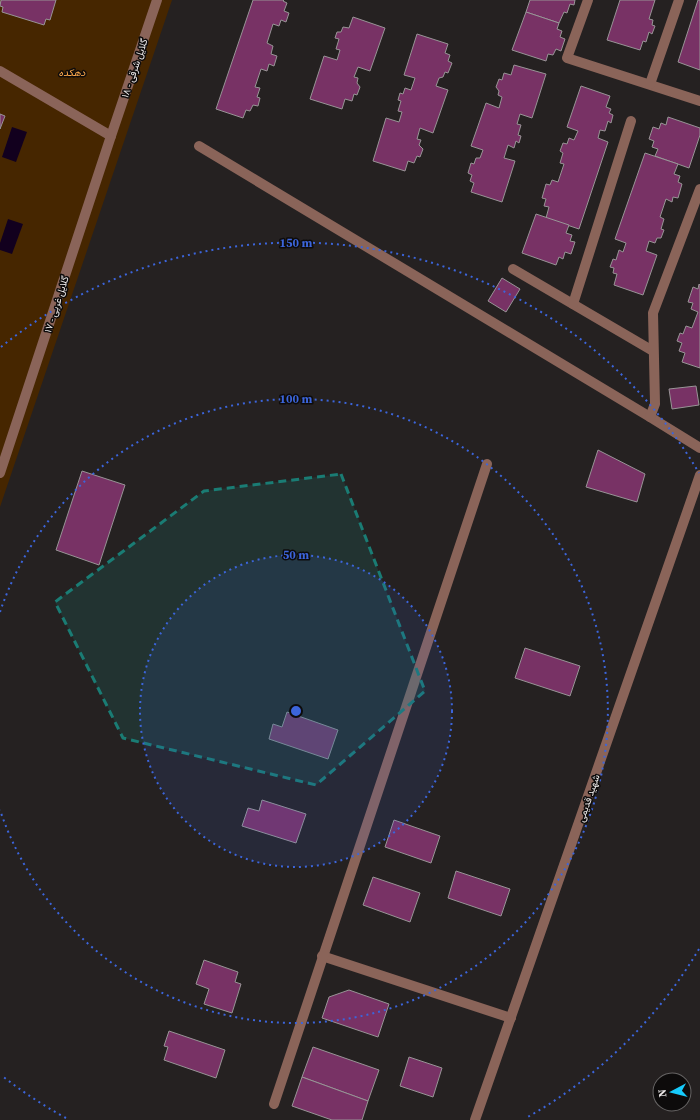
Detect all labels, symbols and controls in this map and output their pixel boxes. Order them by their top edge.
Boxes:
street label: گلایل شرقی - ۱۸ [118,36,151,99]
park label: دهکده [59,66,86,79]
text: 150 m [280,235,313,251]
street label: گلایل غربی - ۱۷ [41,274,72,334]
text: 100 m [280,391,313,407]
text: 50 m [283,547,309,563]
centre of rings [289,704,303,718]
street label: شهید قدیمی [574,773,603,824]
north arrow [652,1072,692,1112]
text: N [655,1088,671,1098]

